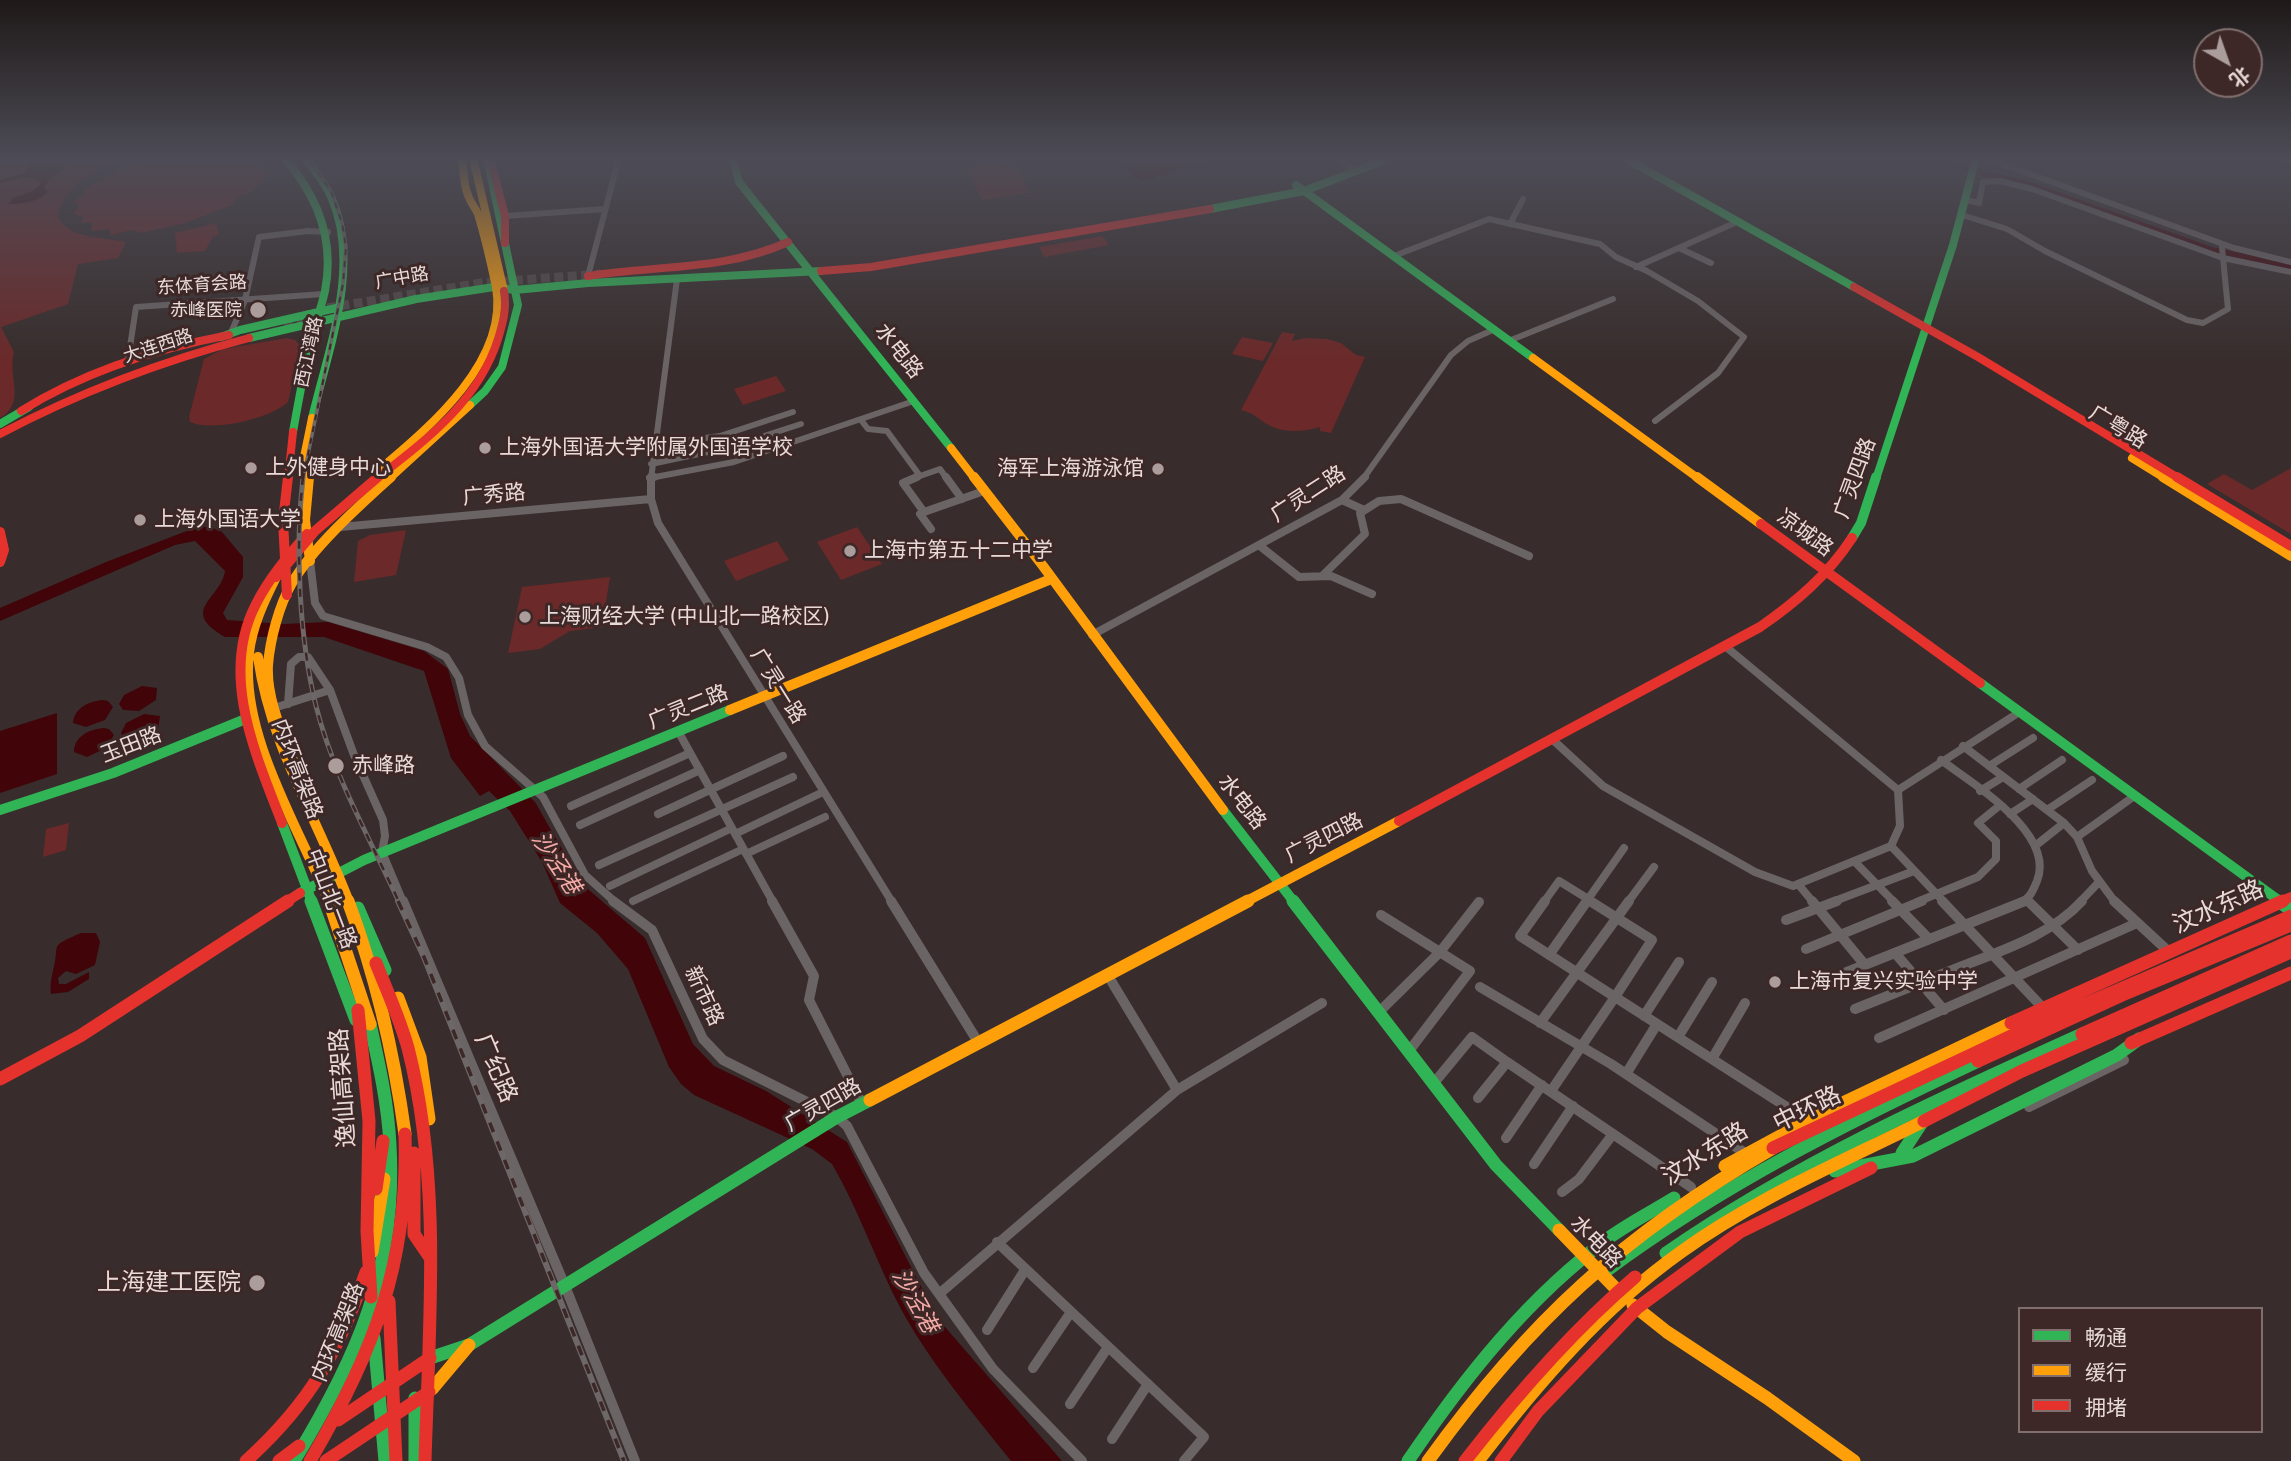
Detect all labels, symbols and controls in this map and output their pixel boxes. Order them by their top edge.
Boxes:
north arrow [2193,28,2263,98]
text: 北 [2226,63,2255,92]
street label: 广中路 [374,263,430,293]
street label: 东体育会路 [156,271,248,299]
place label: 赤峰医院 [170,299,242,321]
marker: 赤峰医院 [248,300,268,320]
street label: 西江湾路 [291,315,327,389]
street label: 水电路 [870,318,928,384]
street label: 大连西路 [120,325,196,367]
street label: 广粤路 [2085,400,2151,454]
street label: 广灵四路 [1829,434,1881,522]
place label: 上海外国语大学附属外国语学校 [499,435,793,461]
marker: 上海外国语大学附属外国语学校 [477,440,493,456]
place label: 上外健身中心 [265,455,391,481]
place label: 海军上海游泳馆 [997,456,1144,482]
marker: 上外健身中心 [243,460,259,476]
marker: 海军上海游泳馆 [1150,461,1166,477]
street label: 广灵二路 [1266,461,1350,527]
street label: 广秀路 [462,480,526,510]
street label: 凉城路 [1772,504,1838,562]
place label: 上海外国语大学 [154,507,301,533]
marker: 上海外国语大学 [132,512,148,528]
place label: 上海市第五十二中学 [864,538,1053,564]
marker: 上海市第五十二中学 [842,543,858,559]
place label: 上海财经大学 (中山北一路校区) [539,604,830,630]
marker: 上海财经大学 (中山北一路校区) [517,609,533,625]
street label: 广灵一路 [745,644,811,728]
street label: 广灵二路 [644,680,732,734]
street label: 内环高架路 [266,715,328,823]
street label: 玉田路 [97,722,165,768]
place label: 赤峰路 [352,753,415,779]
marker: 赤峰路 [326,756,346,776]
street label: 水电路 [1213,769,1271,835]
street label: 广灵四路 [1281,808,1367,868]
water label: 沙泾港 [526,827,586,899]
street label: 中山北一路 [300,845,362,953]
street label: 汶水东路 [2168,874,2268,940]
street label: 新市路 [679,962,729,1030]
place label: 上海市复兴实验中学 [1789,969,1978,995]
marker: 上海市复兴实验中学 [1767,974,1783,990]
street label: 逸仙高架路 [324,1027,362,1149]
street label: 广纪路 [469,1029,523,1107]
street label: 广灵四路 [780,1073,866,1137]
street label: 中环路 [1768,1080,1846,1138]
street label: 汶水东路 [1657,1116,1753,1192]
street label: 水电路 [1565,1211,1627,1273]
water label: 沙泾港 [886,1264,944,1338]
place label: 上海建工医院 [97,1269,241,1297]
marker: 上海建工医院 [247,1273,267,1293]
street label: 内环高架路 [307,1279,369,1385]
legend [2018,1307,2263,1433]
text: 畅通 [2085,1325,2127,1350]
text: 缓行 [2085,1360,2127,1385]
text: 拥堵 [2085,1395,2127,1420]

